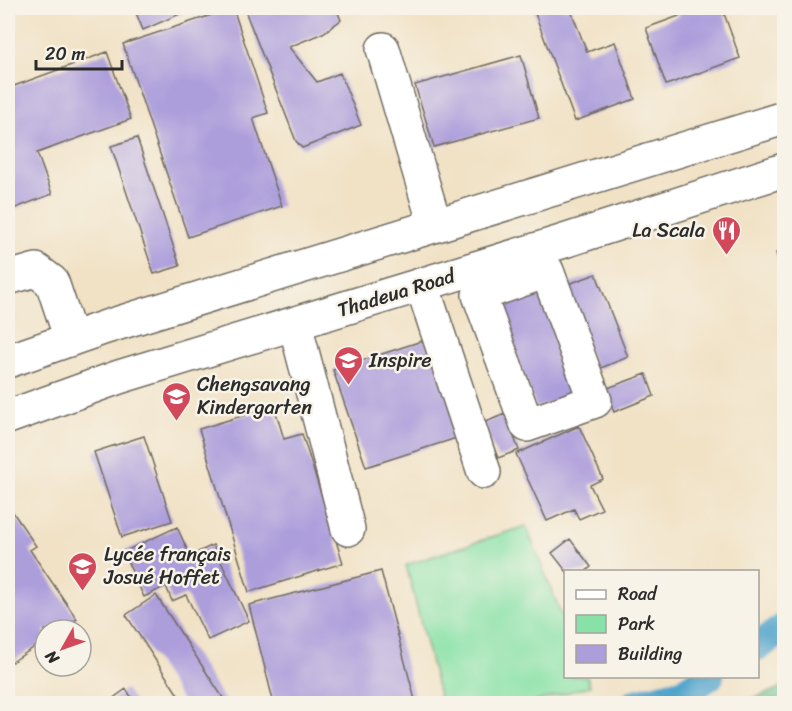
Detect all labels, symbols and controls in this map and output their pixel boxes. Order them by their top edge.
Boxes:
scale bar [36,33,122,71]
text: 20 m [45,38,85,70]
place label: La Scala [632,213,705,248]
restaurant icon: La Scala [710,214,742,256]
street label: Thadeua Road [333,258,461,327]
place label: Inspire [368,343,431,378]
school or university icon: Inspire [332,344,364,386]
place label: Chengsavang Kindergarten [197,367,312,425]
school or university icon: Chengsavang Kindergarten [160,380,192,422]
place label: Lycée français Josué Hoffet [103,537,232,595]
school or university icon: Lycée français Josué Hoffet [67,550,99,592]
legend [564,570,759,678]
text: Road [618,578,658,610]
text: Park [618,608,655,640]
north arrow [33,618,93,678]
text: Building [618,638,682,670]
text: N [37,643,67,672]

